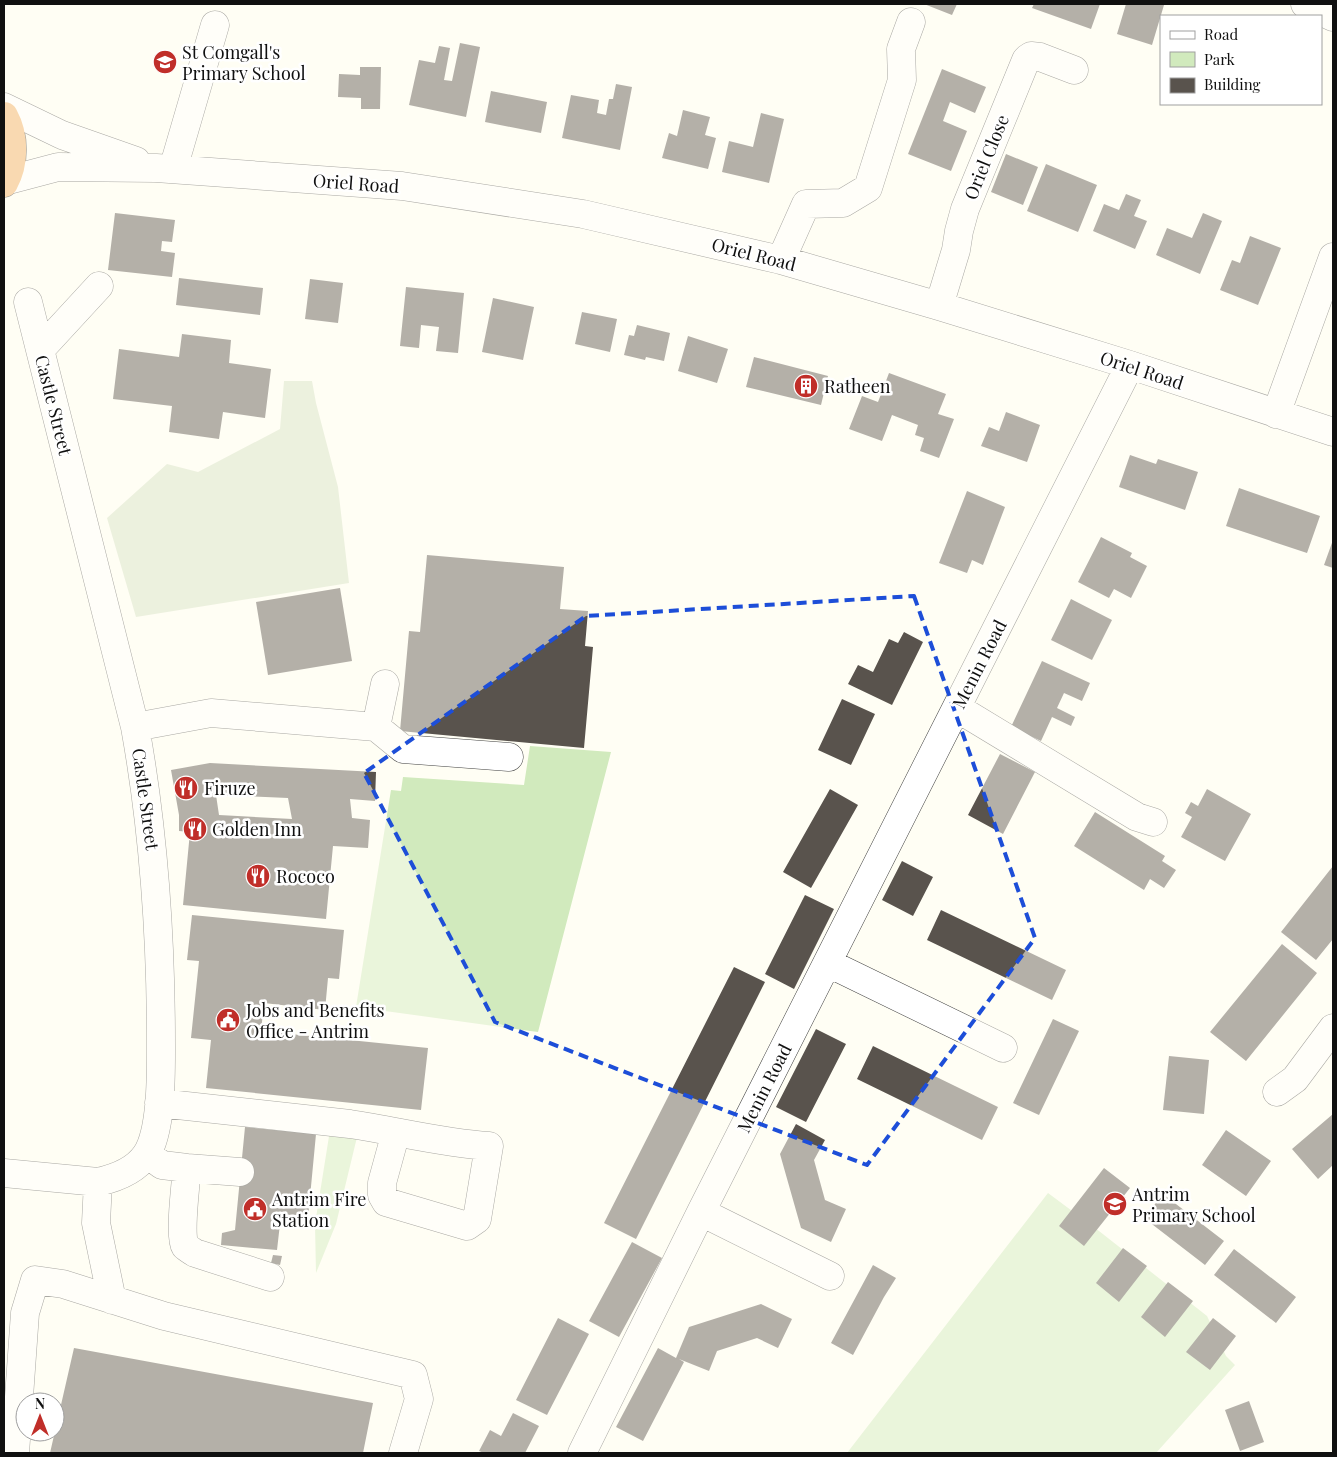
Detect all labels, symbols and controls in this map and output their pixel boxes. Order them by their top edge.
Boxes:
legend [1160,15,1322,105]
text: Road [1204,24,1238,44]
place label: St Comgall's Primary School [182,40,306,85]
school or university icon: St Comgall's Primary School [152,49,178,75]
text: Park [1204,49,1236,69]
text: Building [1204,74,1261,94]
street label: Oriel Close [958,111,1014,203]
street label: Oriel Road [312,168,400,198]
street label: Oriel Road [709,232,799,276]
street label: Oriel Road [1097,345,1187,395]
street label: Castle Street [30,352,78,458]
building icon: Ratheen [793,373,819,399]
place label: Ratheen [824,374,891,398]
street label: Menin Road [946,615,1012,713]
street label: Castle Street [127,747,165,852]
restaurant icon: Firuze [173,775,199,801]
place label: Firuze [204,776,256,800]
restaurant icon: Golden Inn [182,816,208,842]
place label: Golden Inn [212,817,302,841]
restaurant icon: Rococo [245,863,271,889]
place label: Rococo [276,864,335,888]
place label: Jobs and Benefits Office - Antrim [245,998,385,1043]
public building icon: Jobs and Benefits Office - Antrim [215,1007,241,1033]
street label: Menin Road [731,1039,797,1137]
place label: Antrim Primary School [1131,1182,1256,1227]
place label: Antrim Fire Station [271,1187,366,1232]
school or university icon: Antrim Primary School [1102,1191,1128,1217]
public building icon: Antrim Fire Station [242,1196,268,1222]
north arrow [15,1392,65,1442]
text: N [35,1394,45,1413]

